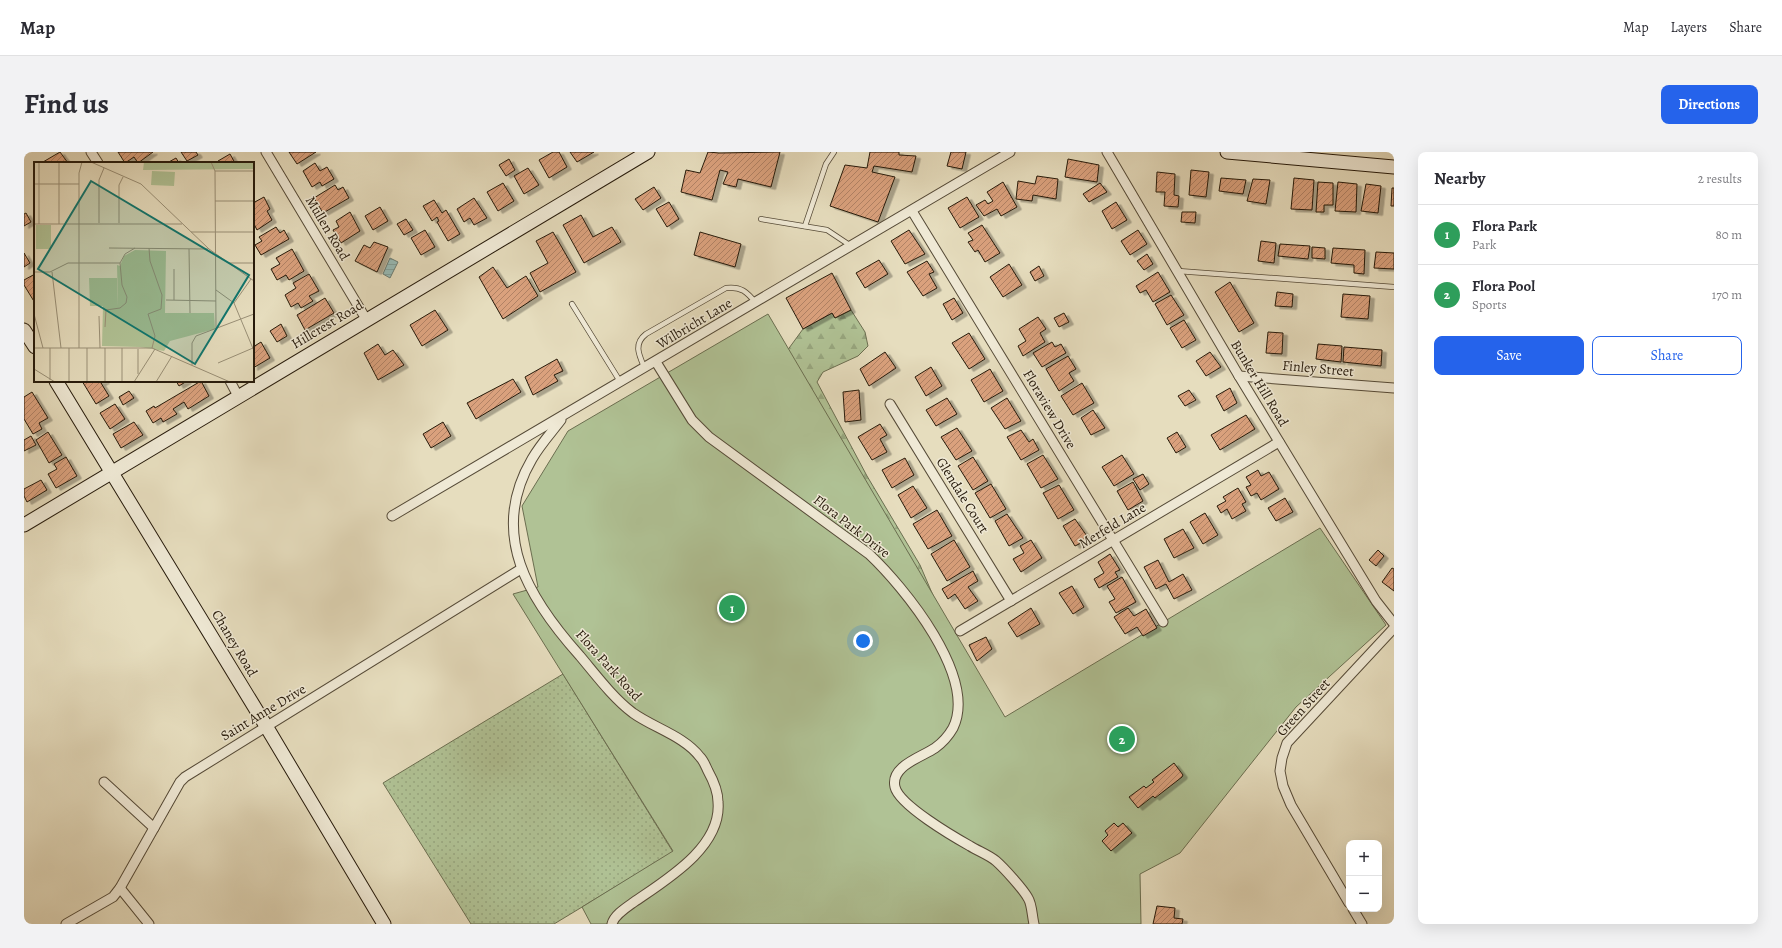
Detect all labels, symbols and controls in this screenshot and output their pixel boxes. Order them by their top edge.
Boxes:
text: Map [20,15,55,41]
text: Map [1623,18,1649,37]
text: Layers [1671,18,1707,37]
text: Share [1729,18,1762,37]
text: Find us [24,85,109,123]
button: Directions [1661,85,1758,124]
inset map [34,162,254,382]
text: Nearby [1434,167,1485,190]
text: 2 results [1698,170,1742,187]
street label: Mullen Road [301,193,354,264]
text: Flora Park [1472,216,1537,236]
text: 1 [1445,226,1449,243]
text: 80 m [1715,226,1742,243]
text: Park [1472,236,1496,253]
text: Flora Pool [1472,276,1535,296]
text: 2 [1444,286,1450,303]
text: 170 m [1712,286,1742,303]
street label: Wilbricht Lane [652,293,735,354]
street label: Hillcrest Road [288,295,367,353]
text: Sports [1472,296,1507,313]
street label: Bunker Hill Road [1226,336,1293,430]
button: Save [1434,336,1584,375]
button: Share [1592,336,1742,375]
street label: Finley Street [1281,356,1355,381]
street label: Floraview Drive [1018,366,1081,453]
street label: Glendale Court [932,454,994,537]
street label: Flora Park Drive [809,490,894,562]
street label: Merfeld Lane [1075,498,1149,553]
pin: 1 [719,593,745,623]
street label: Chaney Road [207,606,262,681]
street label: Flora Park Road [571,625,646,706]
your location [853,631,873,651]
street label: Green Street [1272,674,1335,740]
street label: Saint Anne Drive [217,679,309,745]
pin: 2 [1109,724,1135,754]
map controls [1346,840,1382,912]
button: + [1346,840,1382,876]
button: − [1346,876,1382,912]

